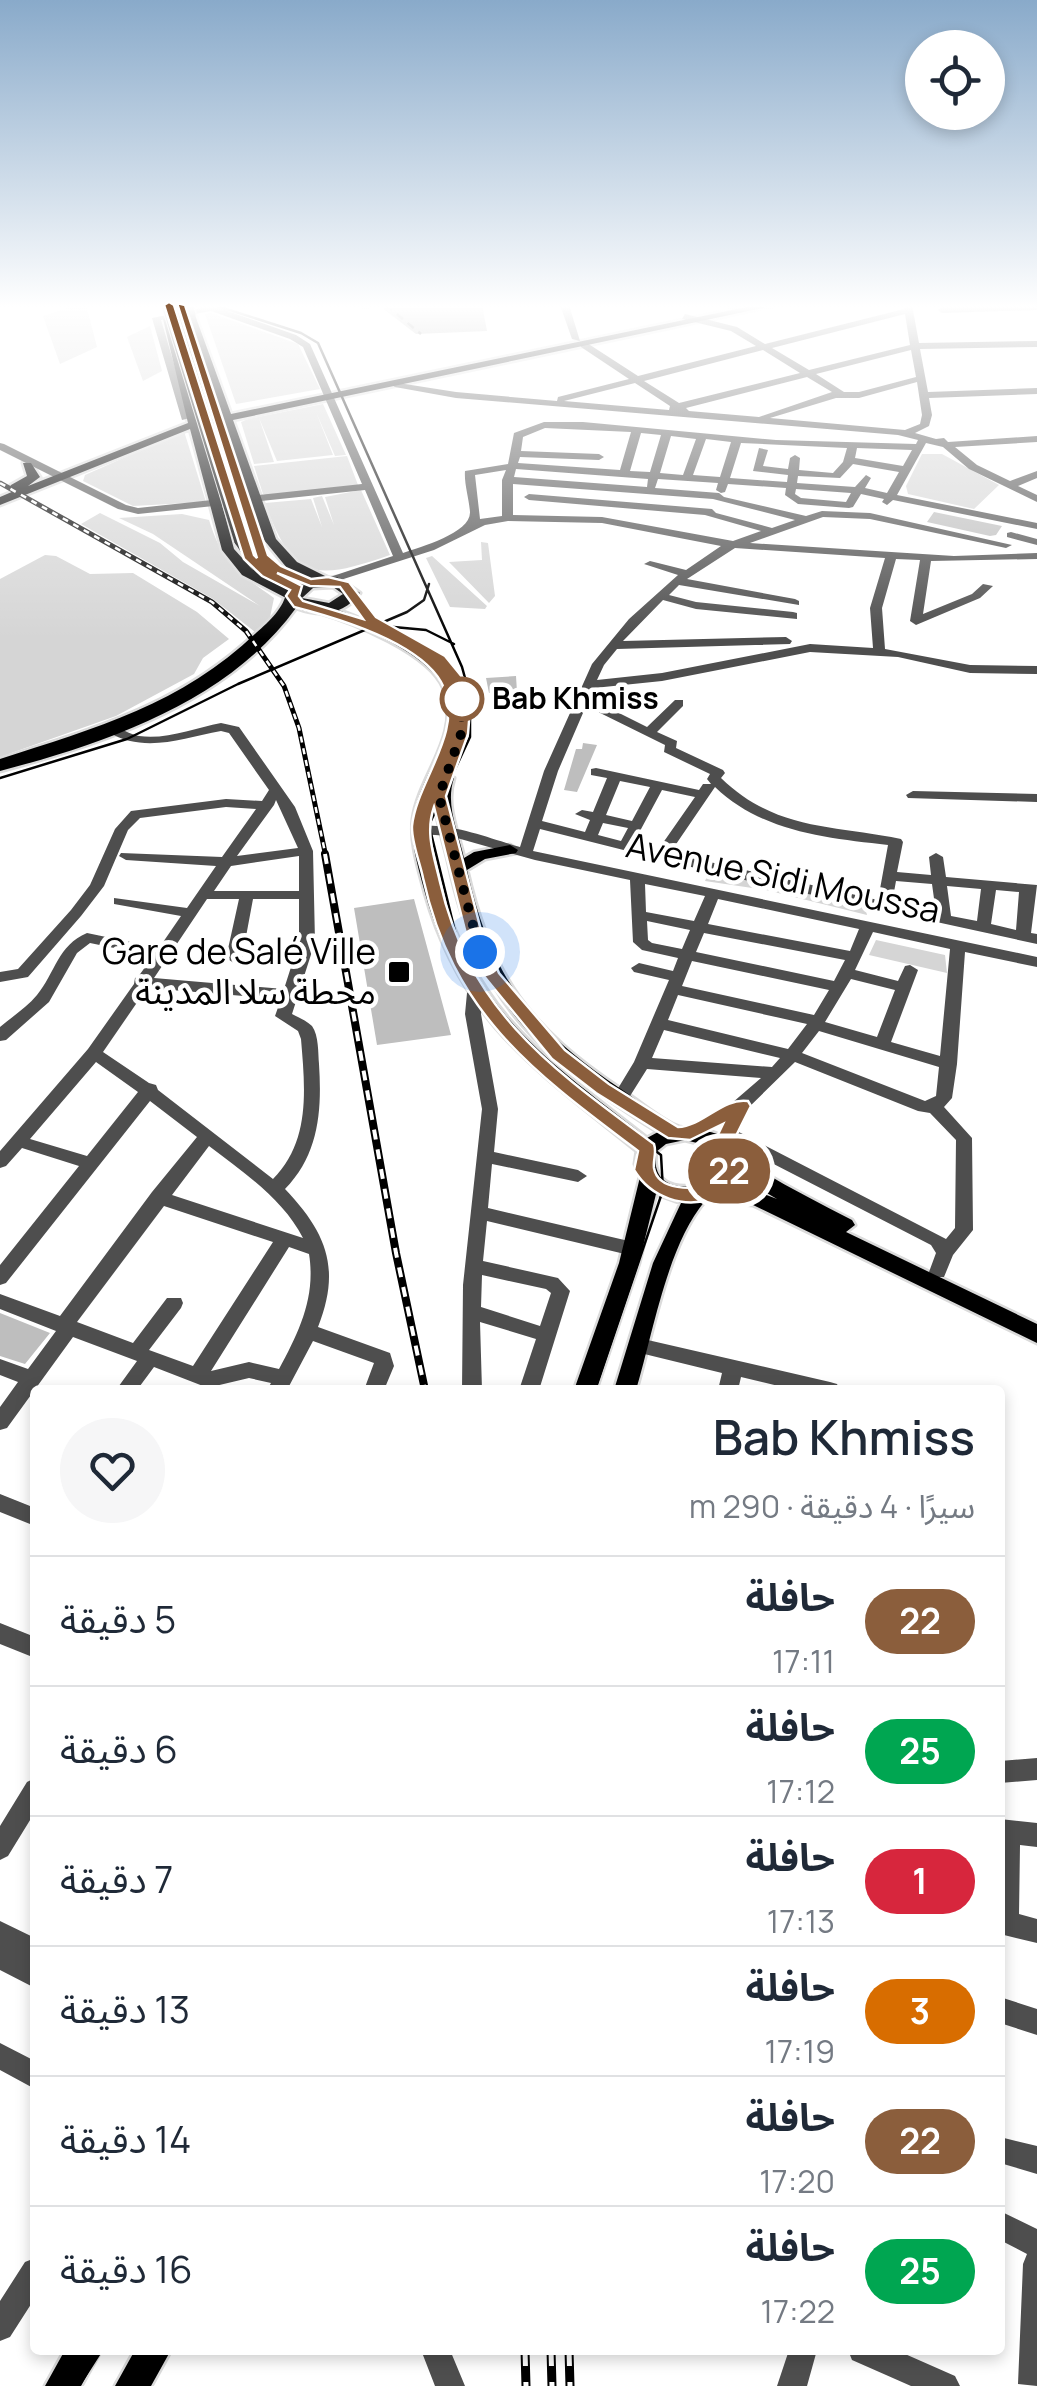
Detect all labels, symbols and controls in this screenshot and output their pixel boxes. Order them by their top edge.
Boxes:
map controls [905,30,1005,130]
button: locate [905,30,1005,130]
place label: Bab Khmiss [492,677,659,718]
marker: Bab Khmiss [441,678,483,720]
street label: Avenue Sidi Moussa [622,820,945,934]
place label: Gare de Salé Ville محطة سلا المدينة [102,927,376,1015]
your location [455,927,505,977]
marker: Gare de Salé Ville محطة سلا المدينة [386,959,412,985]
line badge: 22 [684,1138,774,1204]
text: 22 [708,1147,750,1195]
text: Bab Khmiss [713,1404,975,1469]
button: heart [60,1418,165,1523]
text: سيرًا · 4 دقيقة · 290 m [689,1484,975,1528]
text: حافلة [746,1570,835,1622]
text: 5 دقيقة [60,1592,176,1644]
text: 22 [899,1597,941,1645]
text: 17:11 [772,1639,835,1683]
text: حافلة [746,1700,835,1752]
text: 6 دقيقة [60,1722,178,1774]
text: 25 [899,1727,941,1775]
text: 17:12 [766,1769,835,1813]
text: حافلة [746,1830,835,1882]
text: 7 دقيقة [60,1852,173,1904]
text: 1 [912,1857,928,1905]
text: 17:13 [767,1899,835,1943]
text: حافلة [746,1960,835,2012]
text: 13 دقيقة [60,1982,190,2034]
text: 3 [910,1987,930,2035]
text: 17:19 [765,2029,835,2073]
text: حافلة [746,2090,835,2142]
text: 14 دقيقة [60,2112,191,2164]
text: 22 [899,2117,941,2165]
text: 17:20 [759,2159,835,2203]
text: حافلة [746,2220,835,2272]
text: 16 دقيقة [60,2242,193,2294]
text: 25 [899,2247,941,2295]
text: 17:22 [760,2289,835,2333]

